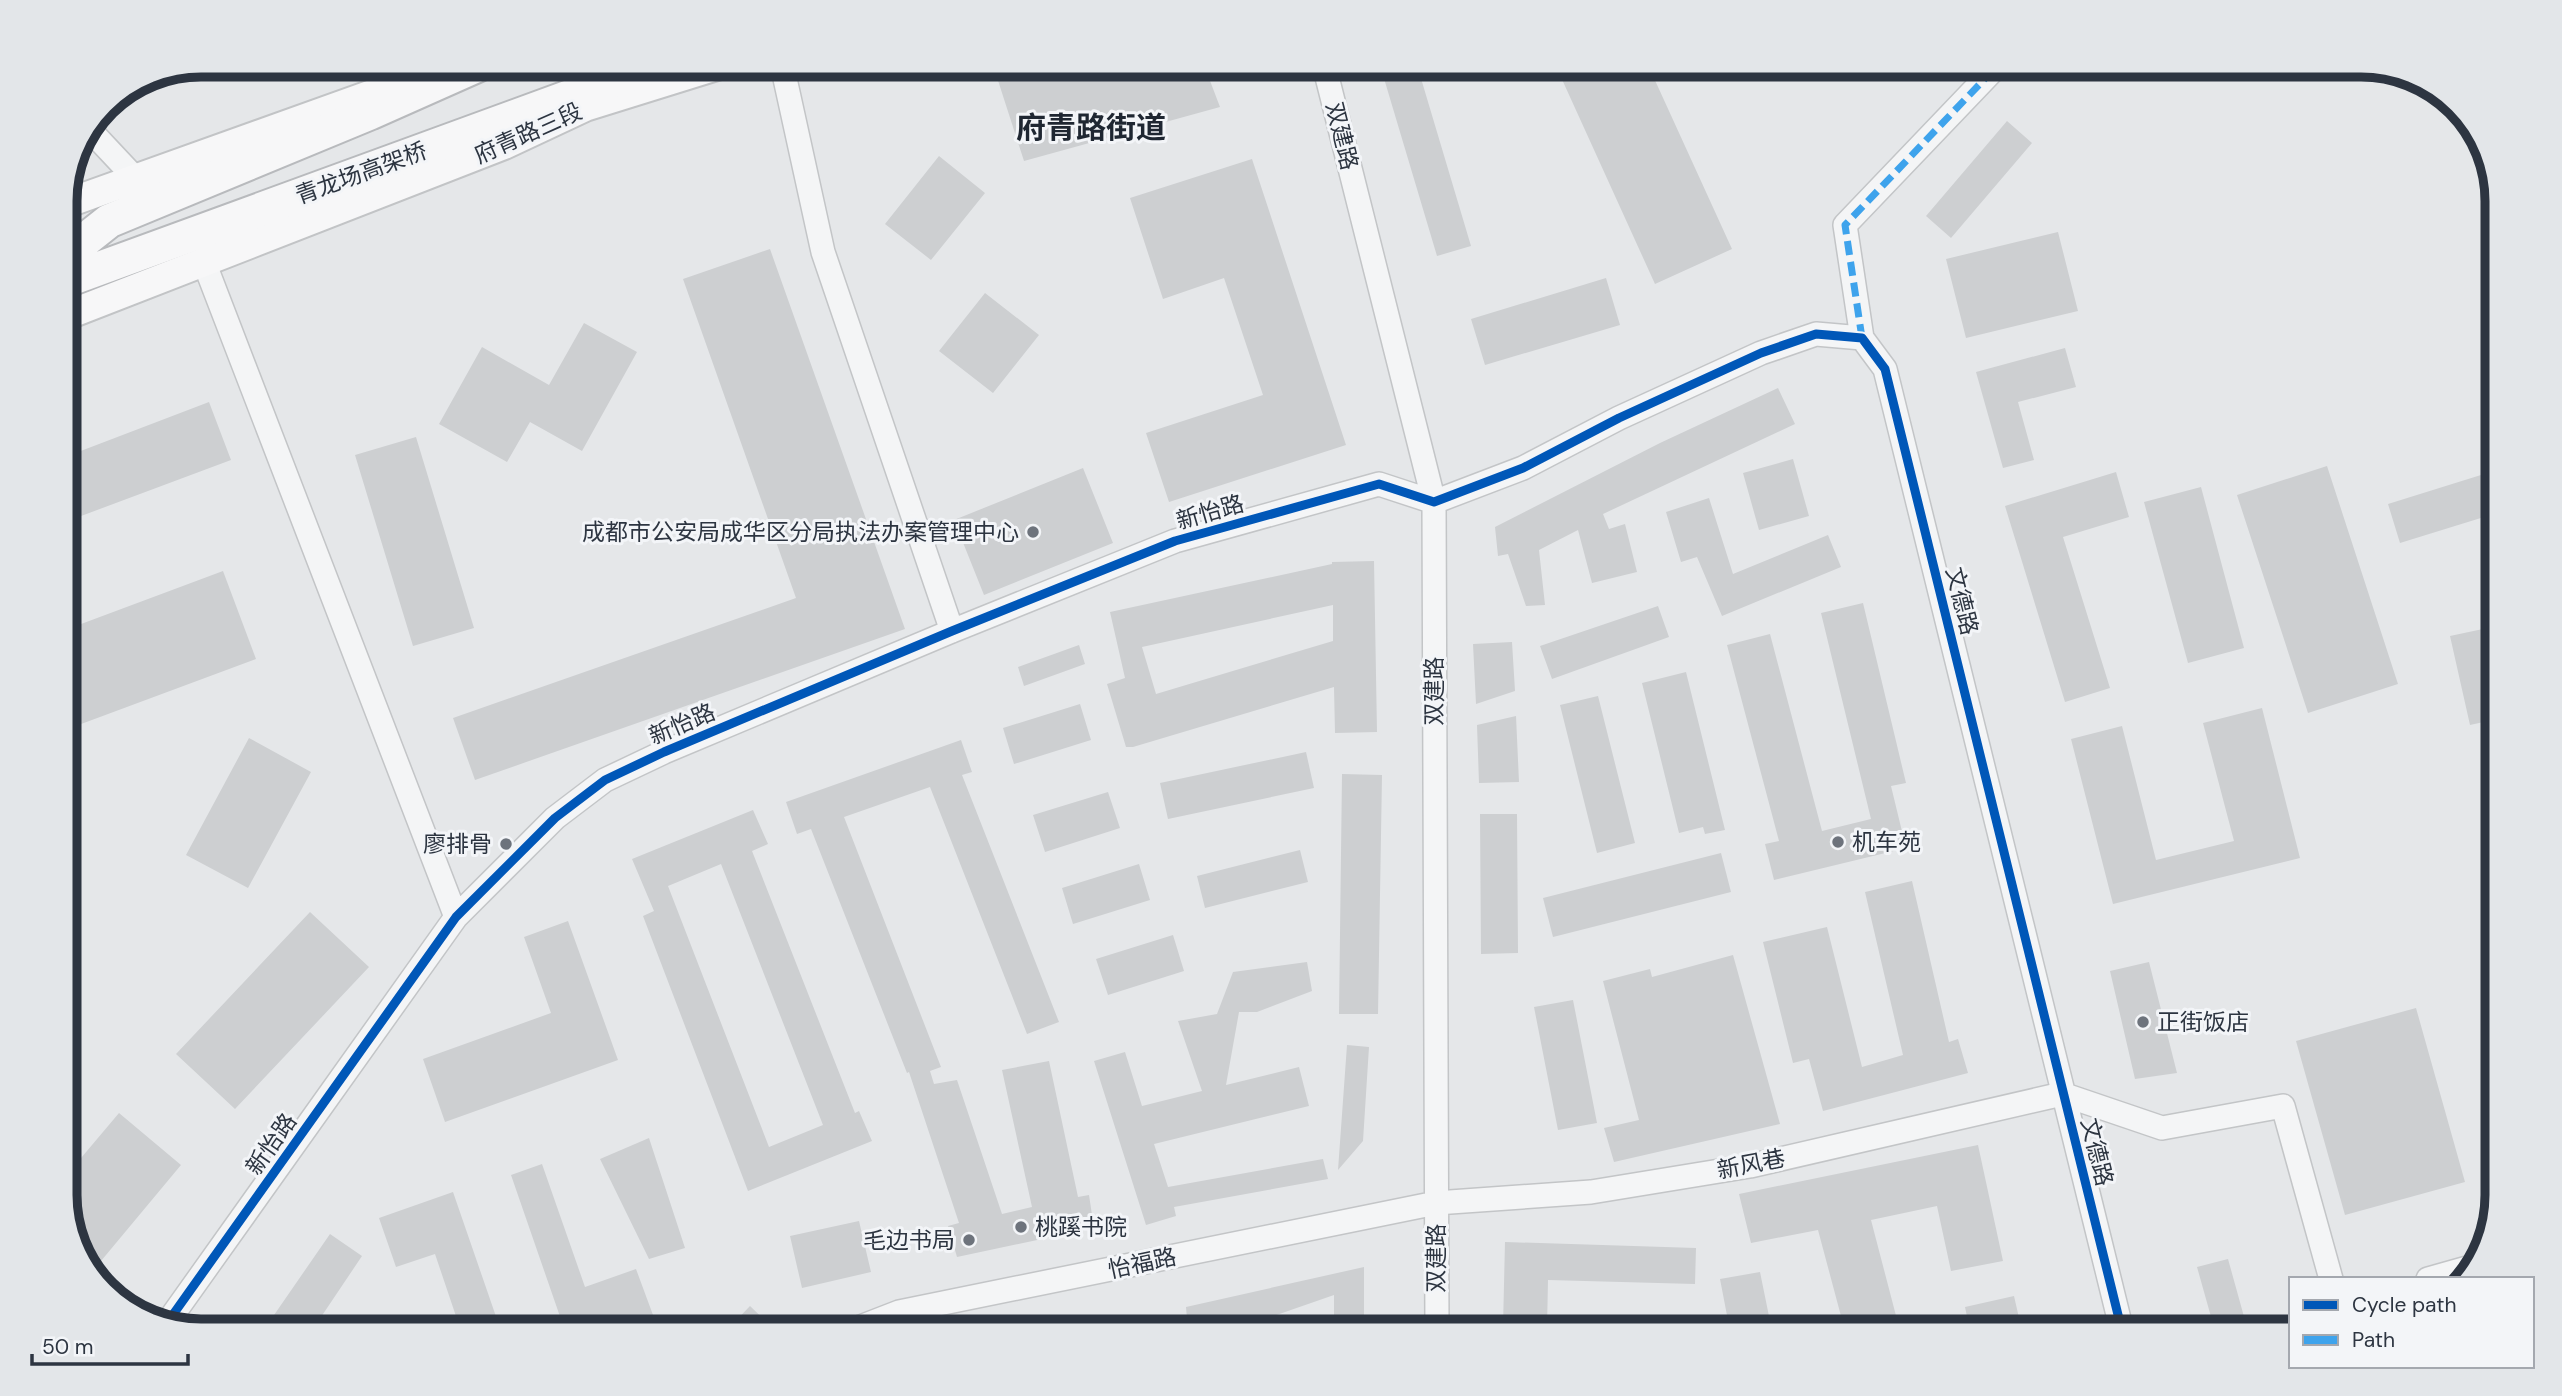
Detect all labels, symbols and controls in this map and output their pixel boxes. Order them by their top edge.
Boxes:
street label: 府青路三段 [469,96,587,170]
street label: 双建路 [1319,99,1365,173]
district label: 府青路街道 [1016,108,1166,147]
street label: 青龙场高架桥 [291,135,431,211]
street label: 新怡路 [1173,488,1247,536]
place label: 成都市公安局成华区分局执法办案管理中心 [582,517,1019,547]
marker: 成都市公安局成华区分局执法办案管理中心 [1025,524,1041,540]
street label: 文德路 [1939,564,1985,638]
street label: 双建路 [1419,657,1449,726]
street label: 新怡路 [644,697,720,751]
place label: 机车苑 [1852,827,1921,857]
place label: 廖排骨 [423,829,492,859]
marker: 机车苑 [1830,834,1846,850]
marker: 廖排骨 [498,836,514,852]
place label: 正街饭店 [2157,1007,2249,1037]
marker: 正街饭店 [2135,1014,2151,1030]
street label: 新怡路 [239,1107,303,1181]
street label: 文德路 [2074,1115,2120,1189]
street label: 新风巷 [1714,1143,1788,1185]
place label: 桃蹊书院 [1035,1212,1127,1242]
marker: 桃蹊书院 [1013,1219,1029,1235]
street label: 双建路 [1421,1224,1451,1293]
place label: 毛边书局 [863,1225,955,1255]
marker: 毛边书局 [961,1232,977,1248]
street label: 怡福路 [1105,1241,1179,1285]
legend [2289,1277,2534,1368]
text: Cycle path [2352,1291,2457,1319]
scale bar [32,1322,187,1366]
text: Path [2352,1326,2395,1354]
text: 50 m [42,1333,93,1361]

